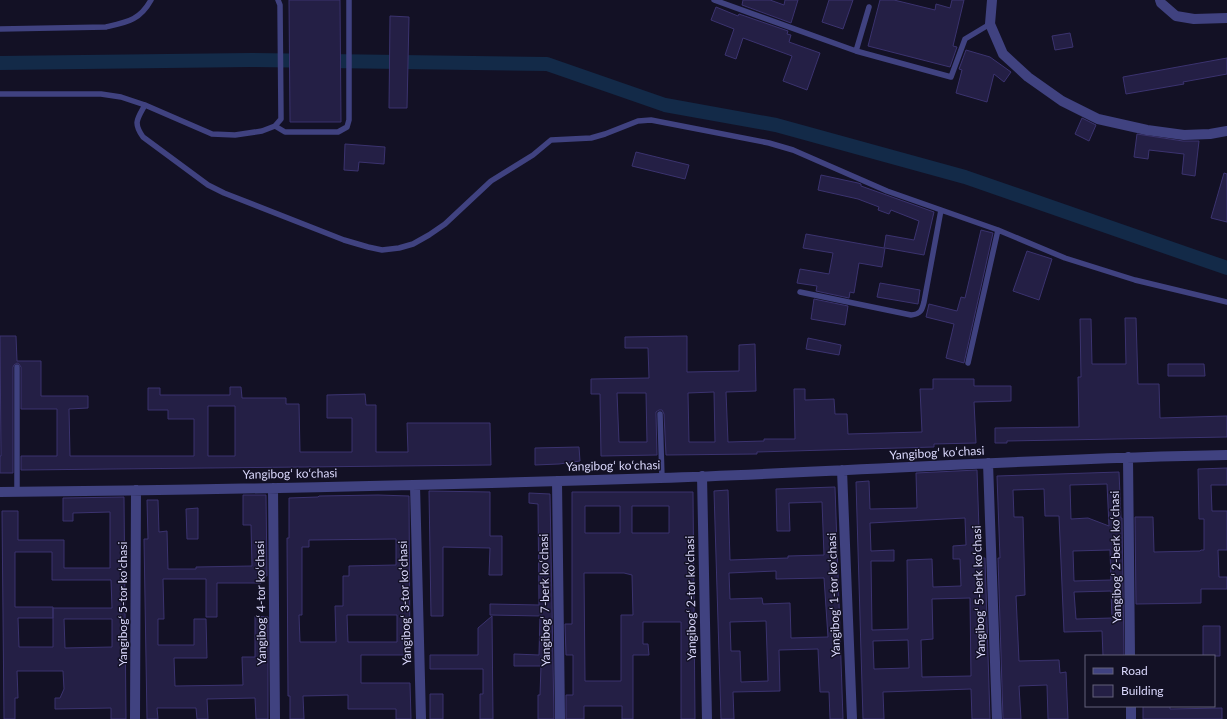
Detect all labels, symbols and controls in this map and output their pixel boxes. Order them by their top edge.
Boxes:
street label: Yangibogʻ koʻchasi [889,443,985,462]
street label: Yangibogʻ koʻchasi [565,457,661,474]
street label: Yangibogʻ koʻchasi [242,465,338,482]
street label: Yangibogʻ 2-berk koʻchasi [1107,490,1124,624]
street label: Yangibogʻ 5-berk koʻchasi [969,525,988,659]
street label: Yangibogʻ 1-tor koʻchasi [824,532,843,658]
street label: Yangibogʻ 7-berk koʻchasi [536,533,553,667]
street label: Yangibogʻ 2-tor koʻchasi [682,535,699,660]
street label: Yangibogʻ 4-tor koʻchasi [252,540,269,665]
street label: Yangibogʻ 3-tor koʻchasi [395,540,414,666]
street label: Yangibogʻ 5-tor koʻchasi [115,542,130,666]
legend [1085,655,1215,707]
text: Road [1121,663,1148,678]
text: Building [1121,683,1164,698]

